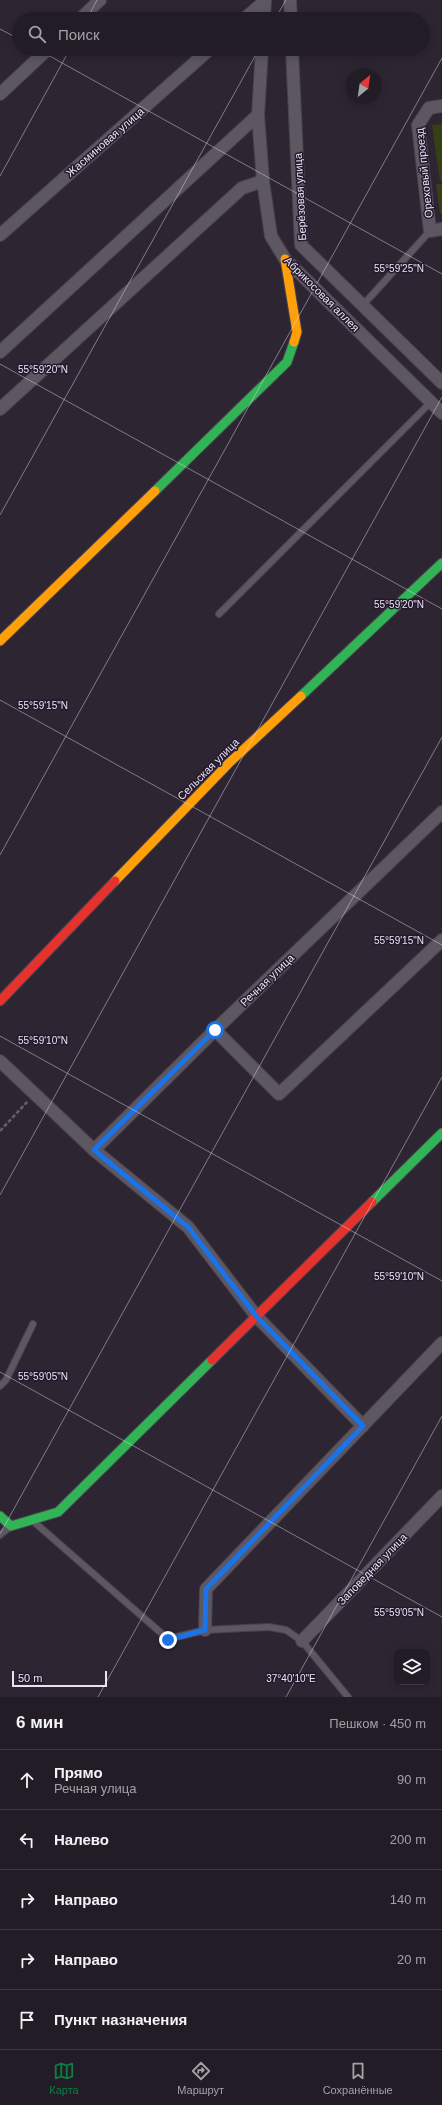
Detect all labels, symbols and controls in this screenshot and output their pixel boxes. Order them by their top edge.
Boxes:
search box [12,12,430,56]
icon: search [26,23,48,45]
text: Поиск [58,26,100,43]
north arrow [346,68,382,104]
street label: Жасминовая улица [64,104,147,179]
street label: Ореховый проезд [413,127,435,219]
street label: Берёзовая улица [292,152,308,241]
street label: Абрикосовая аллея [282,254,362,334]
text: 55°59'25"N [374,263,424,274]
text: 55°59'20"N [18,364,68,375]
text: 55°59'20"N [374,599,424,610]
text: 55°59'15"N [18,700,68,711]
street label: Сельская улица [175,735,242,802]
text: 55°59'15"N [374,935,424,946]
street label: Речная улица [238,951,297,1009]
route start [206,1021,224,1039]
text: 55°59'10"N [18,1035,68,1046]
text: 55°59'10"N [374,1271,424,1282]
text: 55°59'05"N [18,1371,68,1382]
street label: Заповедная улица [335,1530,410,1607]
text: 55°59'05"N [374,1607,424,1618]
route end [159,1631,177,1649]
map controls [394,1649,430,1685]
button: layers [394,1649,430,1685]
scale bar [12,1669,107,1688]
text: 50 m [18,1672,42,1684]
text: 37°40'10"E [266,1673,316,1684]
text: 6 мин [16,1713,63,1732]
text: Пешком · 450 m [329,1716,426,1731]
text: Прямо [54,1764,103,1781]
icon: ahead [16,1769,38,1791]
text: 90 m [397,1772,426,1787]
text: Речная улица [54,1781,136,1796]
icon: left [16,1829,38,1851]
text: Налево [54,1831,109,1848]
text: 200 m [390,1832,426,1847]
icon: right [16,1889,38,1911]
text: Направо [54,1891,118,1908]
text: 140 m [390,1892,426,1907]
icon: right [16,1949,38,1971]
text: Направо [54,1951,118,1968]
text: 20 m [397,1952,426,1967]
icon: arrive [16,2009,38,2031]
text: Пункт назначения [54,2011,187,2028]
tab: Карта [49,2060,79,2096]
tab: Маршрут [177,2060,224,2096]
tab: Сохранённые [323,2060,393,2096]

